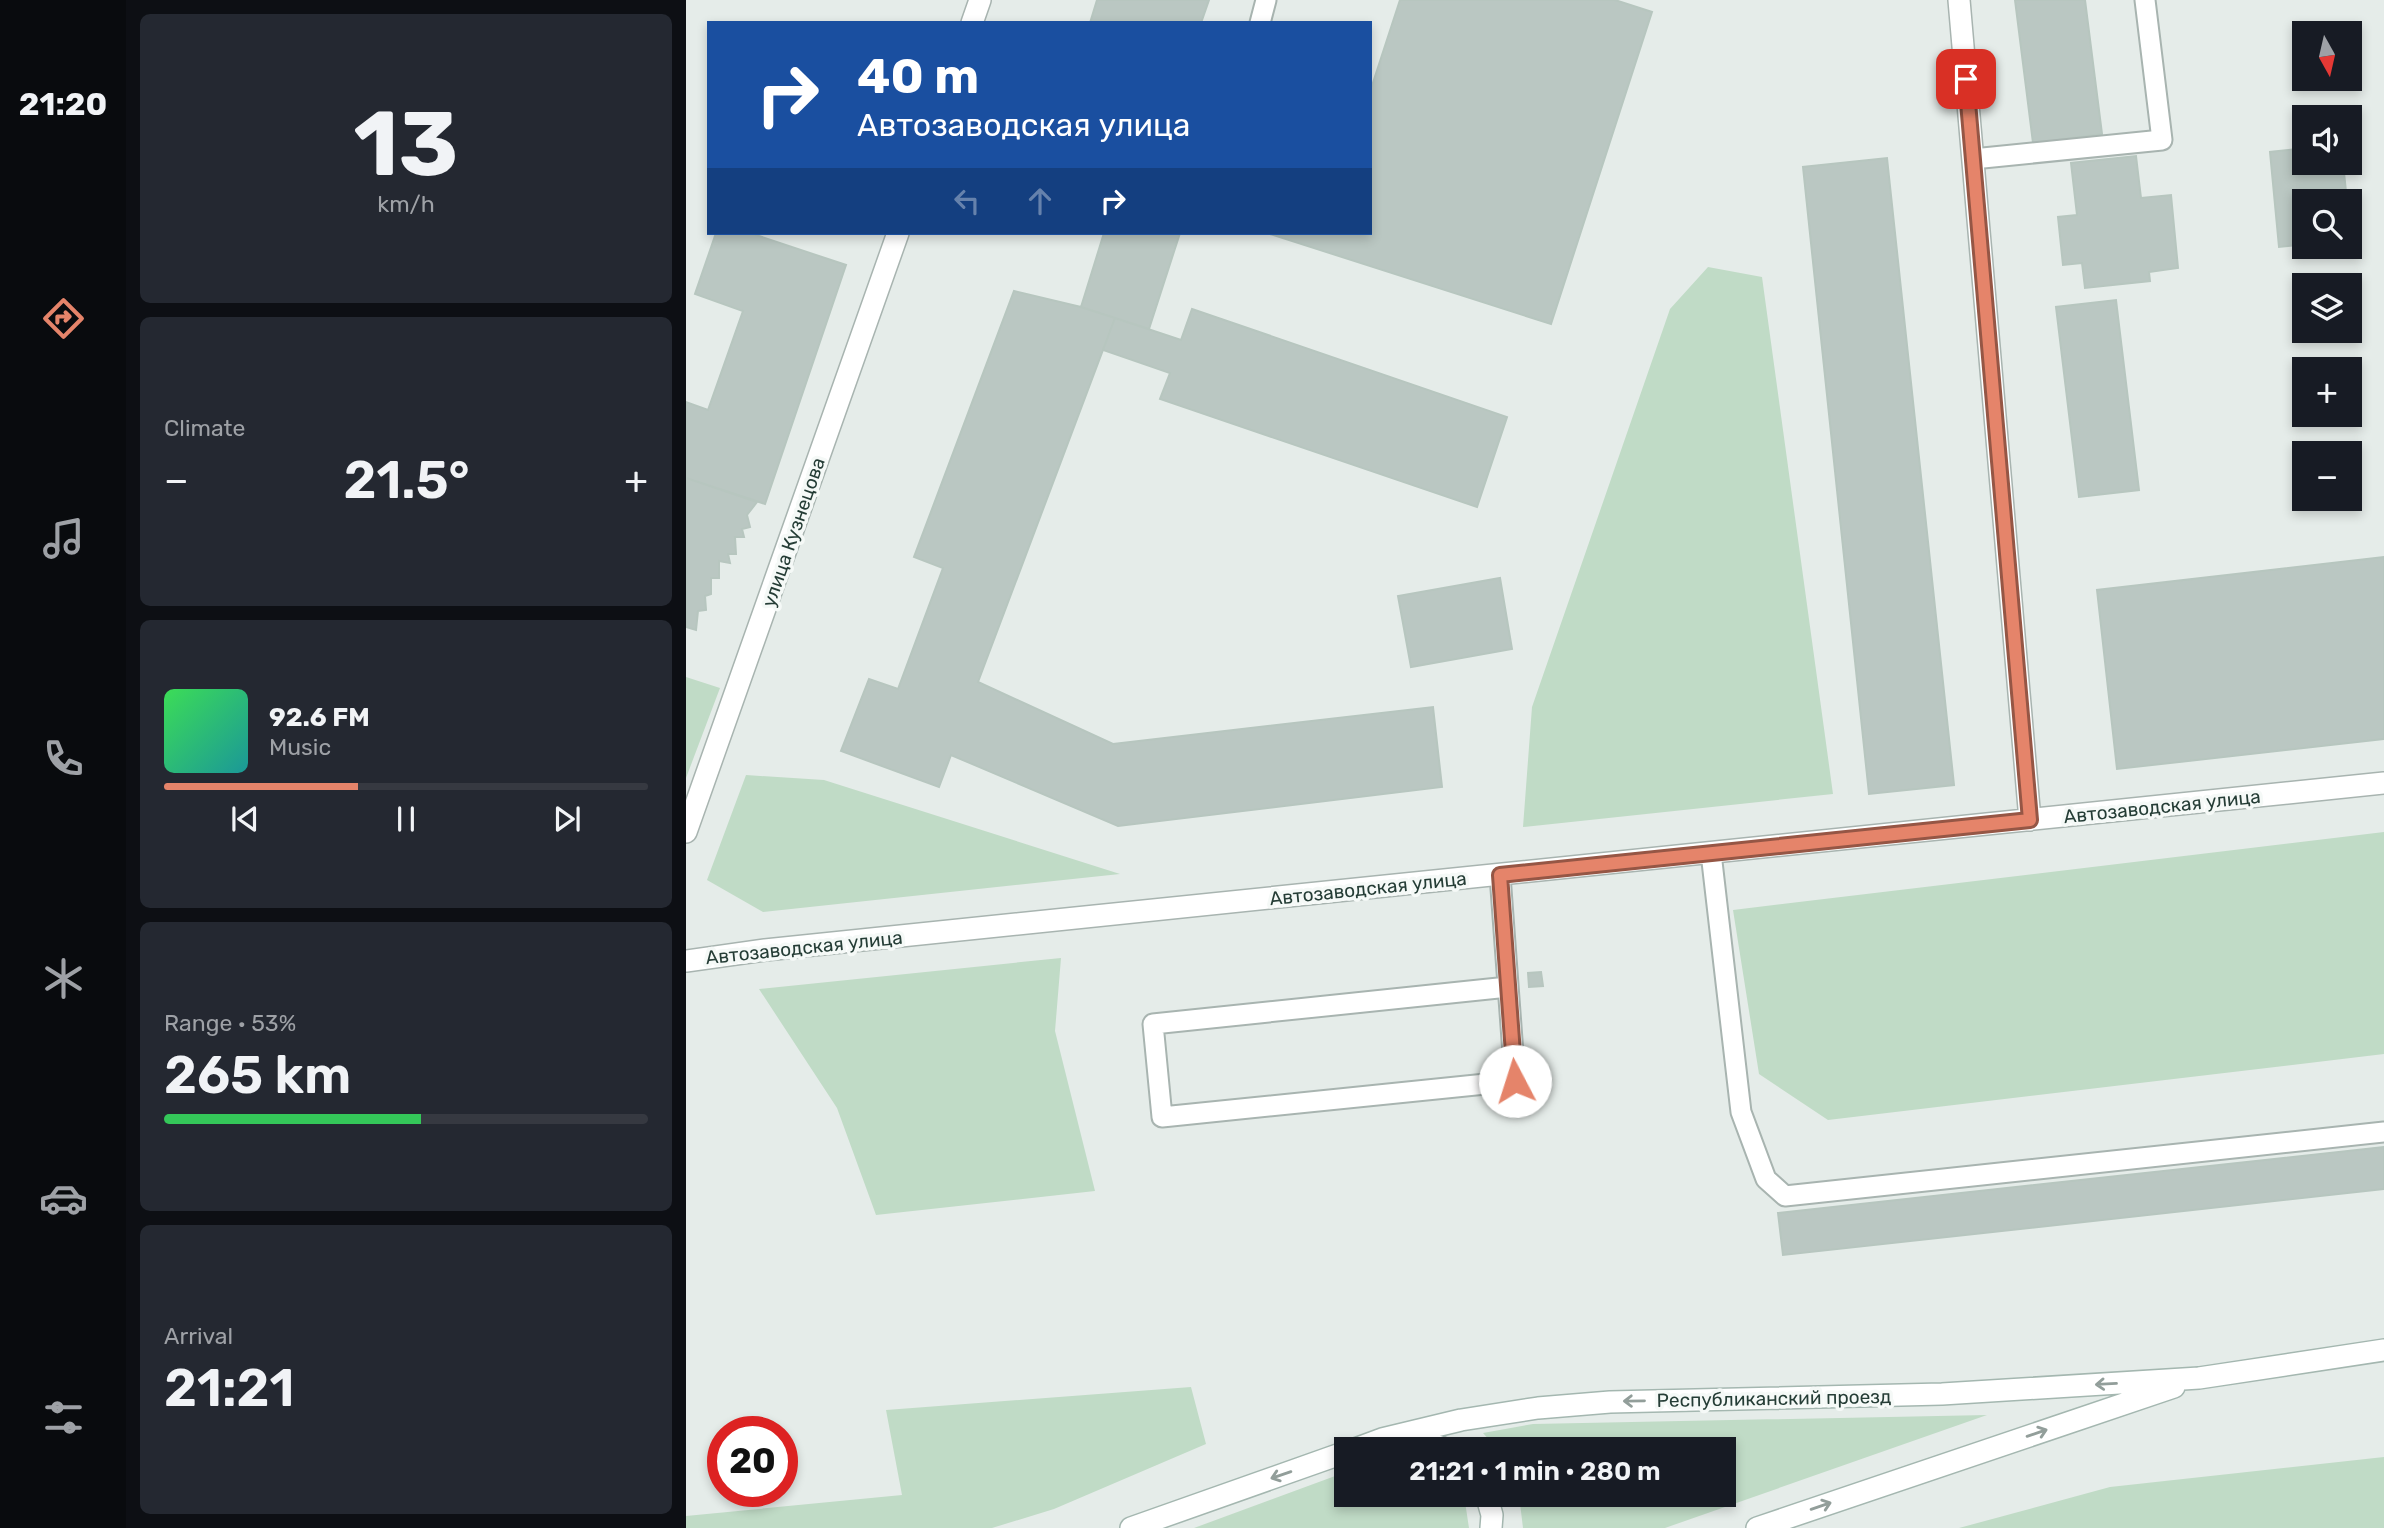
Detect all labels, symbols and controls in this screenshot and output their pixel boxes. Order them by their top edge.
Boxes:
north arrow [2292,21,2362,91]
map controls [2292,21,2362,511]
text: 40 m [857,47,979,105]
icon: right [742,49,833,140]
pin [1936,49,1996,109]
icon: arrive [1947,60,1985,98]
text: 21:20 [19,85,107,123]
text: 13 [353,90,459,198]
button: sound [2292,105,2362,175]
text: Автозаводская улица [857,106,1191,144]
icon: left [948,182,986,220]
icon: ahead [1021,182,1059,220]
icon: right [1094,182,1132,220]
button: search [2292,189,2362,259]
text: km/h [377,190,435,218]
button: layers [2292,273,2362,343]
icon: directions [39,294,88,343]
button: + [2292,357,2362,427]
text: Climate [164,414,245,442]
button: − [2292,441,2362,511]
text: 21.5° [343,449,470,511]
street label: улица Кузнецова [757,454,830,610]
text: − [164,457,189,503]
text: + [624,457,648,503]
icon: music [39,514,88,563]
text: 92.6 FM [269,702,370,733]
text: Music [269,733,331,761]
icon: phone [39,734,88,783]
street label: Автозаводская улица [2062,785,2262,828]
icon: previous [226,800,264,838]
icon: pause [387,800,425,838]
icon: next [548,800,586,838]
street label: Автозаводская улица [1268,867,1468,910]
street label: Автозаводская улица [704,926,904,969]
icon: climate [39,954,88,1003]
text: Range · 53% [164,1009,296,1037]
text: 265 km [164,1044,351,1106]
position arrow [1478,1044,1552,1118]
icon: car [39,1174,88,1223]
text: Arrival [164,1322,233,1350]
text: 21:21 [164,1357,294,1419]
one-way arrow [2095,1377,2118,1390]
street label: Республиканский проезд [1657,1385,1891,1412]
icon: filters [39,1393,88,1442]
one-way arrow [1623,1395,1646,1408]
speed limit sign: 20 [707,1416,798,1507]
one-way arrow [2025,1426,2047,1438]
text: 21:21 · 1 min · 280 m [1409,1456,1661,1487]
one-way arrow [1271,1470,1293,1482]
one-way arrow [1810,1499,1832,1511]

